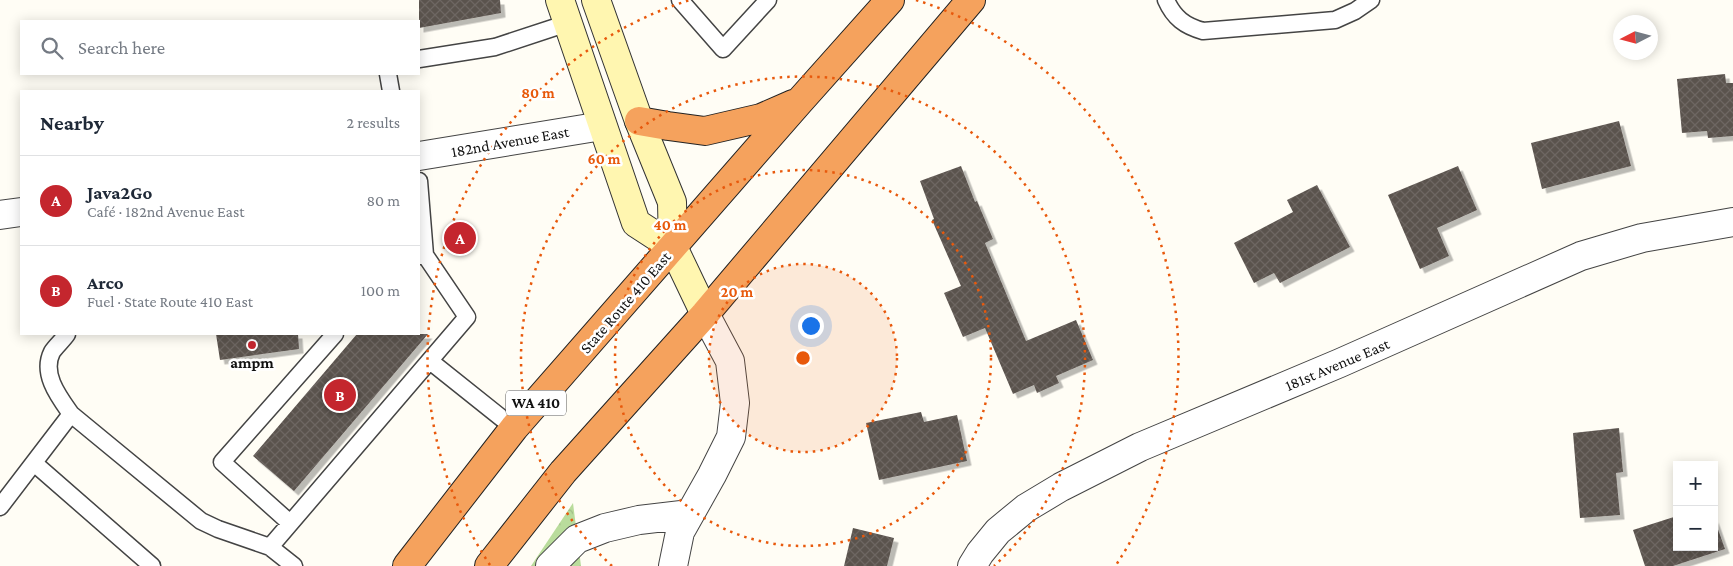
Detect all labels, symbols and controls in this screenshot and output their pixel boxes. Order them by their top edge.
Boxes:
north arrow [1613,15,1658,60]
search box [20,20,420,75]
icon: search [38,34,66,62]
text: Search here [78,37,165,58]
text: 80 m [521,85,555,101]
text: Nearby [40,111,104,135]
text: 2 results [347,114,400,131]
street label: 182nd Avenue East [450,123,571,160]
text: 60 m [588,151,621,167]
text: Java2Go [87,182,152,203]
text: A [51,192,61,209]
text: 80 m [366,192,400,209]
text: Café · 182nd Avenue East [87,203,245,220]
text: 40 m [654,217,687,233]
pin: A [444,219,476,257]
street label: State Route 410 East [577,248,675,357]
text: Arco [87,272,124,293]
text: B [51,282,61,299]
text: 100 m [361,282,400,299]
text: 20 m [721,284,753,300]
text: Fuel · State Route 410 East [87,293,253,310]
your location [798,313,824,339]
street label: 181st Avenue East [1283,335,1393,394]
marker: ampm [246,339,258,351]
centre of rings [794,349,812,367]
place label: ampm [230,354,274,371]
pin: B [324,376,356,414]
road number: WA 410 [506,390,566,416]
map controls [1673,461,1718,551]
button: + [1673,461,1718,506]
button: − [1673,506,1718,551]

